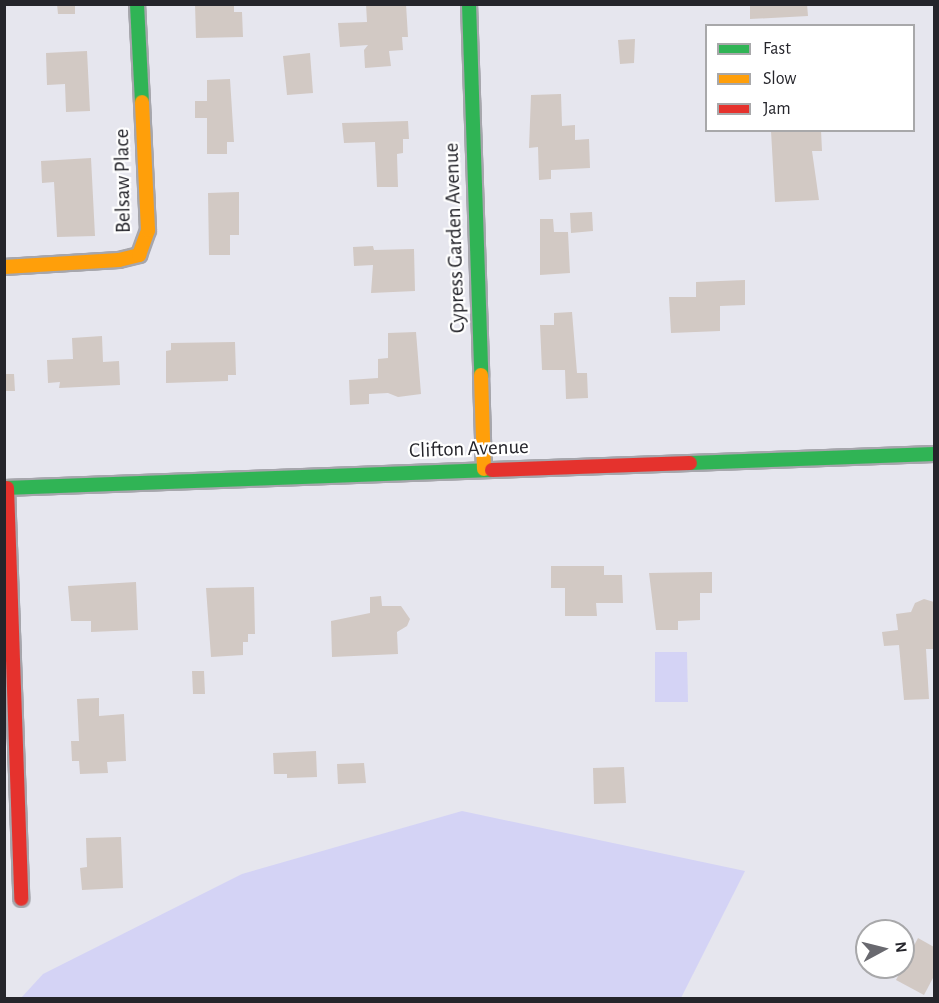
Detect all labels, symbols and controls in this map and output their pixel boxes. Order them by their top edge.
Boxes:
legend [705,24,915,132]
text: Fast [763,40,791,58]
text: Slow [763,70,796,88]
text: Jam [763,100,791,118]
street label: Belsaw Place [109,129,137,233]
street label: Cypress Garden Avenue [439,142,471,334]
street label: Clifton Avenue [409,434,529,464]
north arrow [855,919,915,979]
text: N [892,941,909,954]

